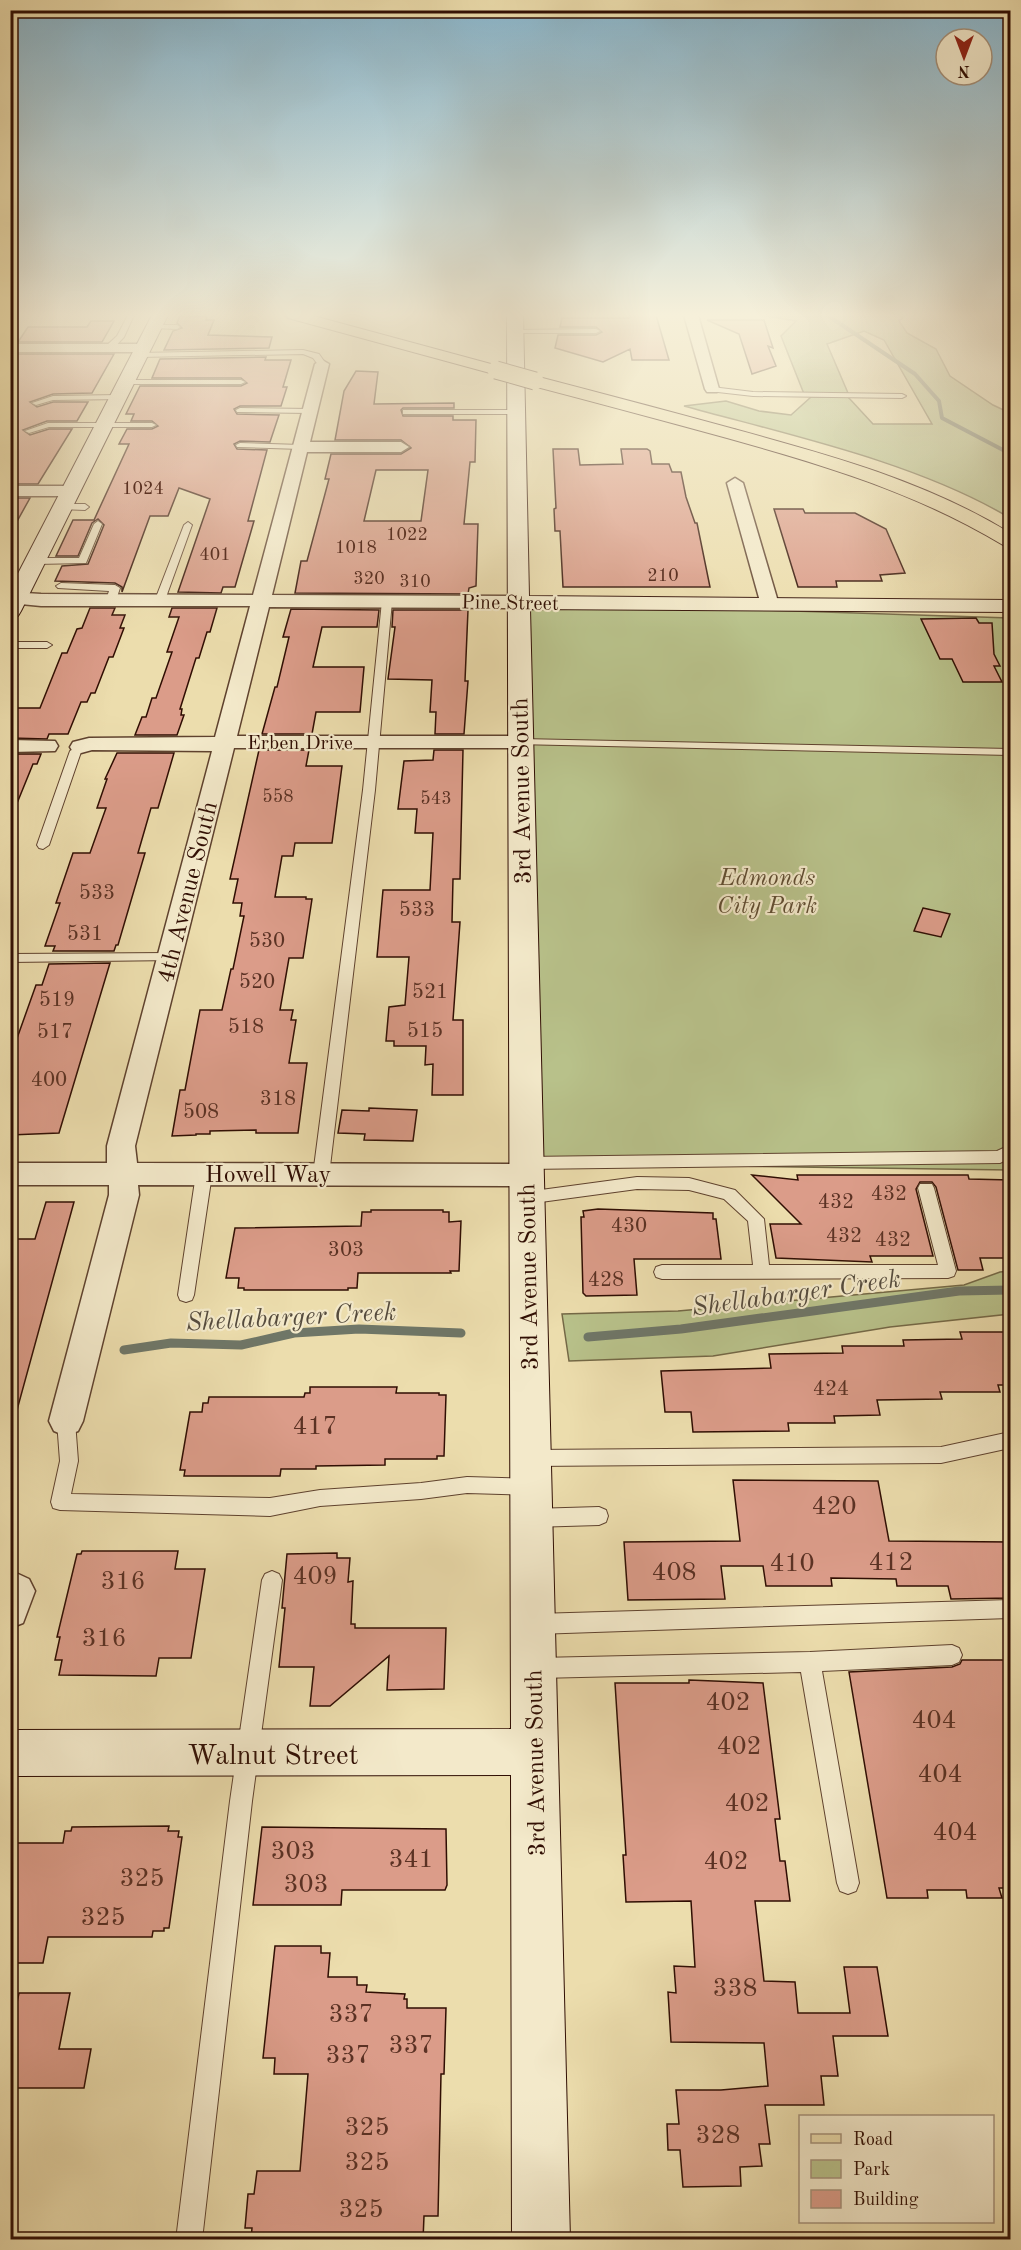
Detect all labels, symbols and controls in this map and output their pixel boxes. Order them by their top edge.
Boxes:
north arrow [934,27,994,87]
text: N [957,62,970,78]
house number: 1024 [122,480,164,498]
house number: 1022 [386,526,428,544]
house number: 1018 [335,539,377,557]
house number: 401 [199,546,231,564]
house number: 210 [647,567,679,585]
house number: 320 [353,570,385,588]
house number: 310 [399,573,431,591]
street label: Pine Street [461,593,559,615]
street label: 3rd Avenue South [509,697,537,885]
street label: Erben Drive [247,734,353,754]
house number: 558 [262,788,294,806]
house number: 543 [420,790,452,808]
street label: 4th Avenue South [155,799,223,986]
park label: Edmonds City Park [717,867,817,919]
house number: 533 [79,883,115,904]
house number: 533 [399,900,435,921]
house number: 531 [67,924,103,945]
house number: 530 [249,931,285,952]
house number: 520 [239,972,275,993]
house number: 521 [412,982,448,1003]
house number: 519 [39,990,75,1011]
house number: 518 [228,1017,264,1038]
house number: 515 [407,1021,443,1042]
house number: 517 [37,1022,73,1043]
house number: 400 [31,1070,67,1091]
house number: 318 [260,1089,296,1110]
house number: 508 [183,1102,219,1123]
street label: Howell Way [205,1164,332,1188]
street label: 3rd Avenue South [516,1183,544,1371]
house number: 432 [871,1184,907,1205]
house number: 432 [818,1192,854,1213]
house number: 430 [611,1216,647,1237]
house number: 432 [826,1226,862,1247]
house number: 432 [875,1230,911,1251]
house number: 303 [328,1240,364,1261]
water label: Shellabarger Creek [690,1266,903,1322]
house number: 428 [588,1270,624,1291]
water label: Shellabarger Creek [185,1299,397,1337]
house number: 424 [813,1379,849,1400]
house number: 417 [292,1414,338,1440]
house number: 420 [811,1494,857,1520]
house number: 412 [868,1550,914,1576]
house number: 410 [769,1551,815,1577]
house number: 408 [651,1560,697,1586]
house number: 409 [292,1564,338,1590]
house number: 316 [100,1569,146,1595]
house number: 316 [81,1626,127,1652]
street label: 3rd Avenue South [523,1669,551,1857]
house number: 402 [705,1690,751,1716]
house number: 404 [911,1708,957,1734]
house number: 402 [716,1734,762,1760]
street label: Walnut Street [188,1743,358,1771]
house number: 404 [917,1762,963,1788]
house number: 402 [724,1791,770,1817]
house number: 404 [932,1820,978,1846]
house number: 303 [270,1839,316,1865]
house number: 341 [388,1847,434,1873]
house number: 402 [703,1849,749,1875]
house number: 325 [119,1866,165,1892]
house number: 303 [283,1872,329,1898]
house number: 325 [80,1905,126,1931]
house number: 338 [712,1976,758,2002]
house number: 337 [328,2002,374,2028]
house number: 337 [388,2033,434,2059]
house number: 337 [325,2043,371,2069]
house number: 325 [344,2115,390,2141]
legend [799,2115,994,2223]
house number: 328 [695,2123,741,2149]
text: Road [853,2131,893,2149]
house number: 325 [344,2150,390,2176]
text: Park [853,2161,890,2179]
text: Building [853,2191,919,2209]
house number: 325 [338,2197,384,2223]

